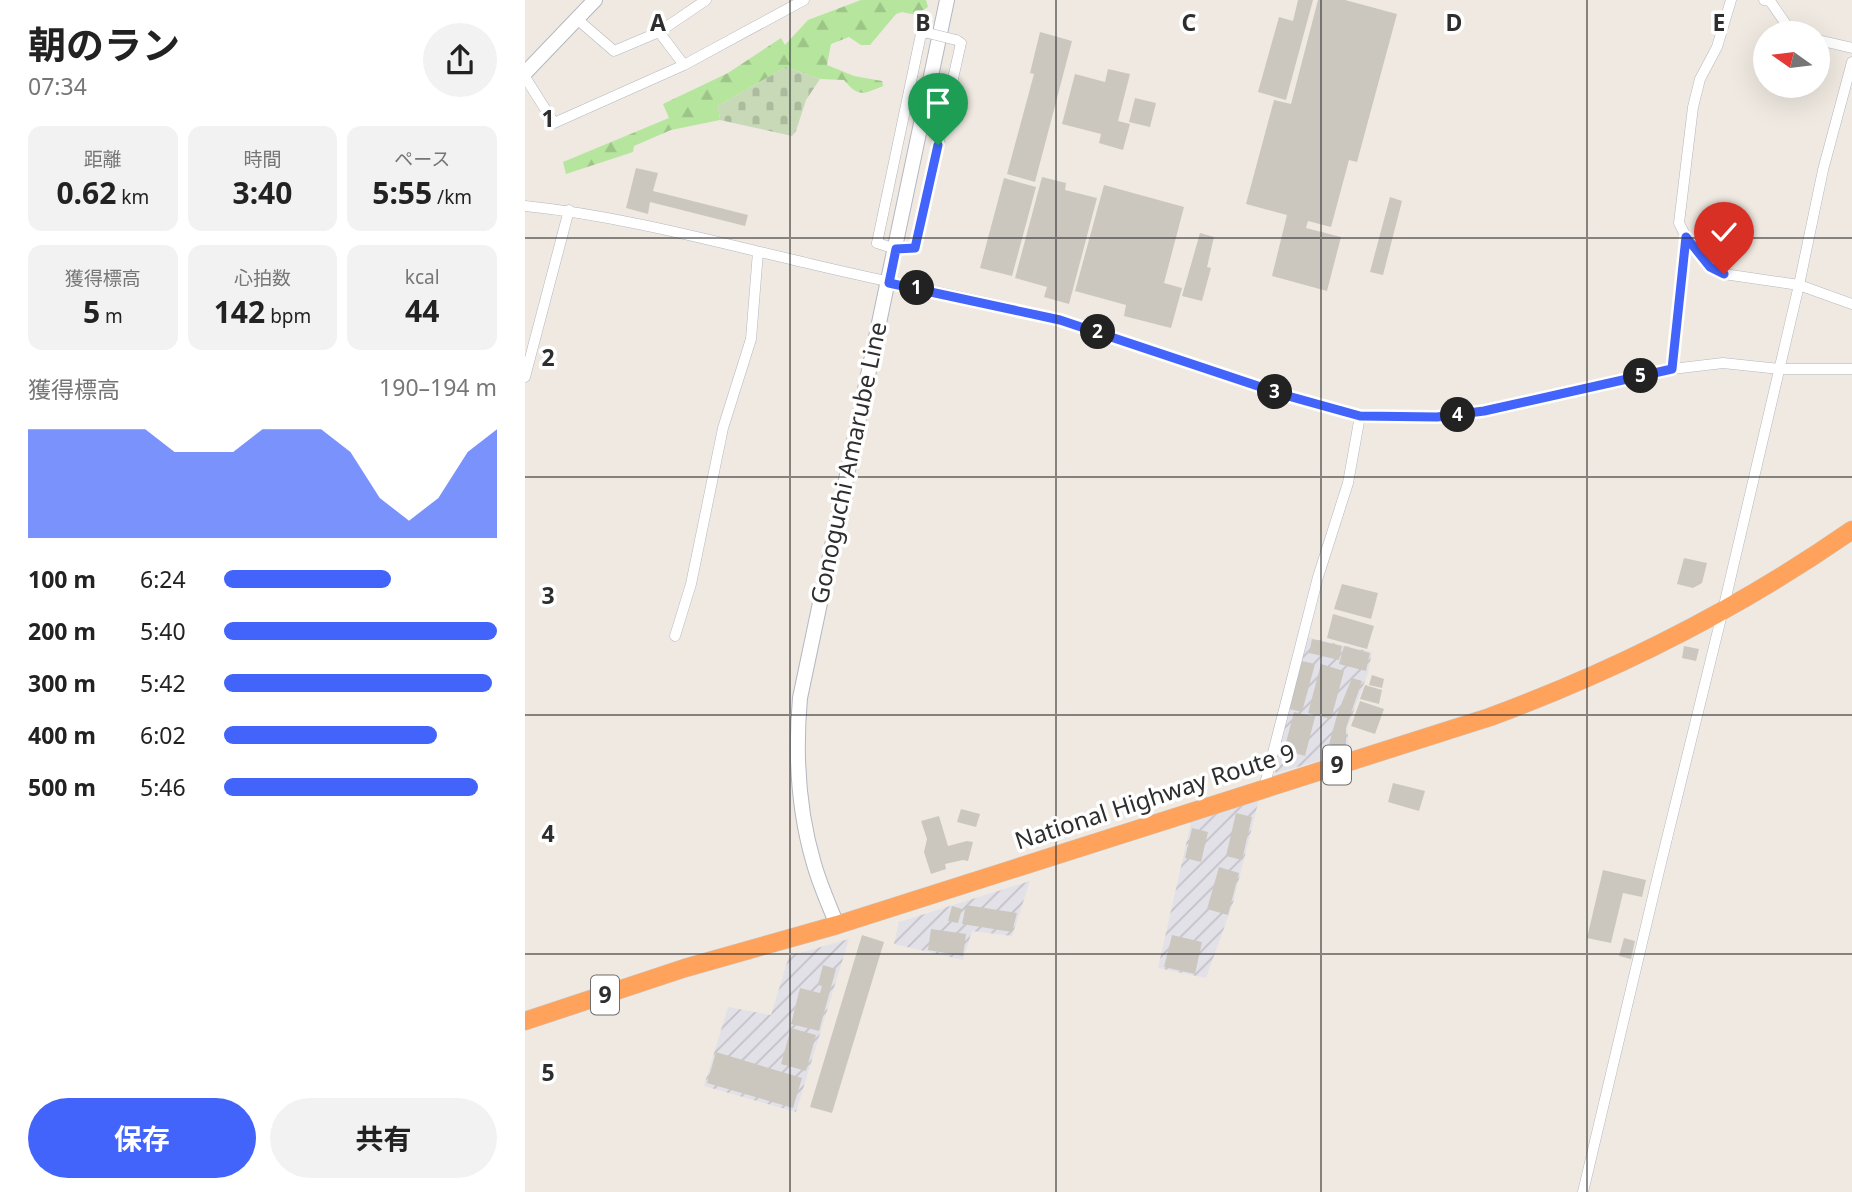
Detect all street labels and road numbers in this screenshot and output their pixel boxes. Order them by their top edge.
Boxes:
street label: Gonoguchi Amarube Line [802,319,894,607]
street label: National Highway Route 9 [1010,735,1299,856]
road number: 9 [1323,746,1351,785]
road number: 9 [591,976,619,1014]

